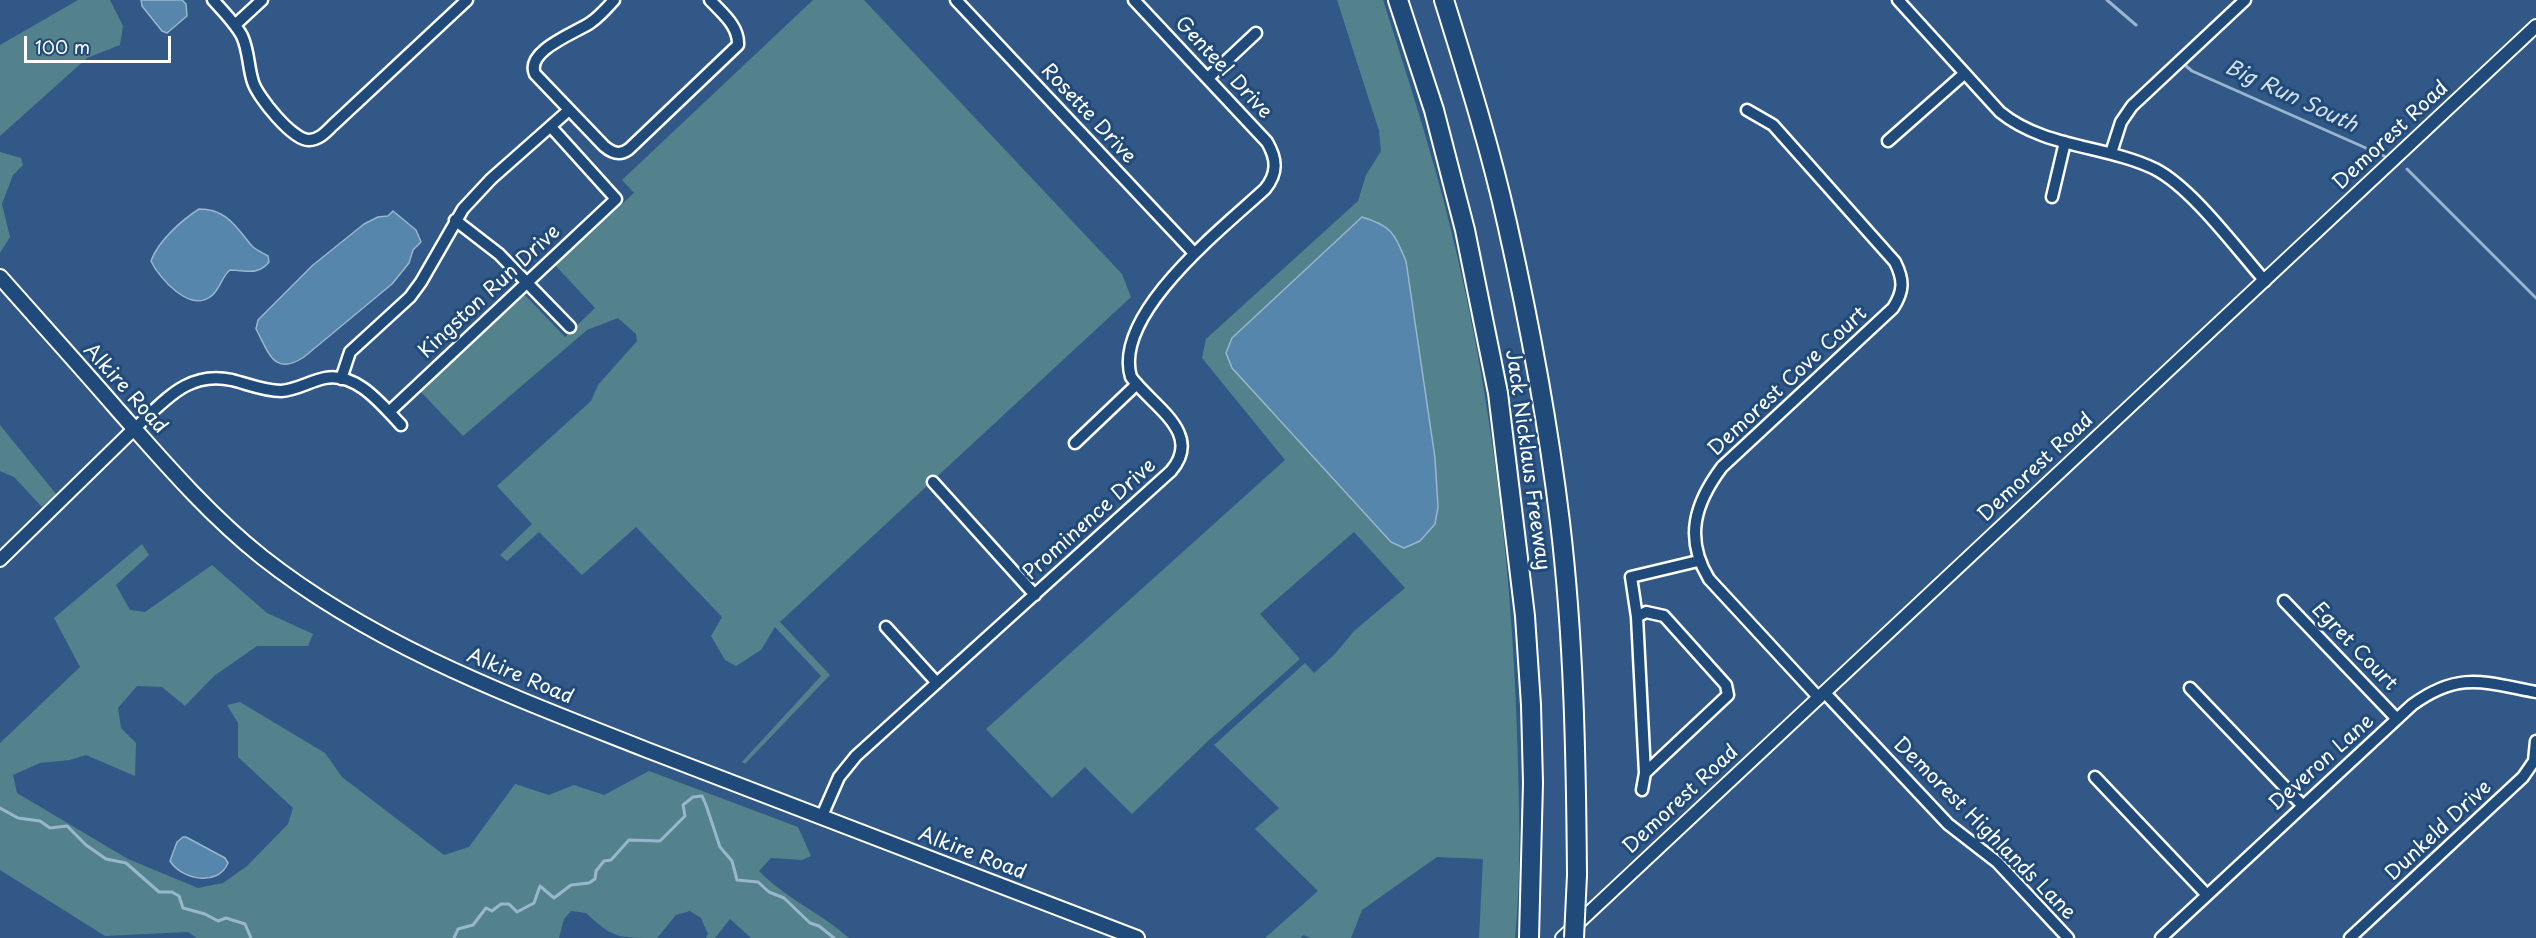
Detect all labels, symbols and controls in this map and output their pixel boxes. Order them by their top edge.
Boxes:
street label: Genteel Drive [1170,12,1276,124]
scale bar [27,24,174,62]
text: 100 m [35,33,90,60]
water label: Big Run South [2221,55,2361,139]
street label: Rosette Drive [1036,59,1140,169]
street label: Demorest Road [2328,76,2454,196]
street label: Kingston Run Drive [414,220,566,364]
street label: Demorest Cove Court [1704,302,1872,462]
street label: Alkire Road [78,339,172,439]
street label: Jack Nicklaus Freeway [1500,348,1554,572]
street label: Demorest Road [1973,408,2099,528]
street label: Prominence Drive [1019,454,1161,586]
street label: Egret Court [2306,598,2402,696]
street label: Alkire Road [463,644,577,710]
street label: Deveron Lane [2265,710,2379,816]
street label: Demorest Highlands Lane [1888,733,2080,925]
street label: Demorest Road [1618,740,1744,860]
street label: Dunkeld Drive [2381,776,2497,886]
street label: Alkire Road [915,823,1029,885]

